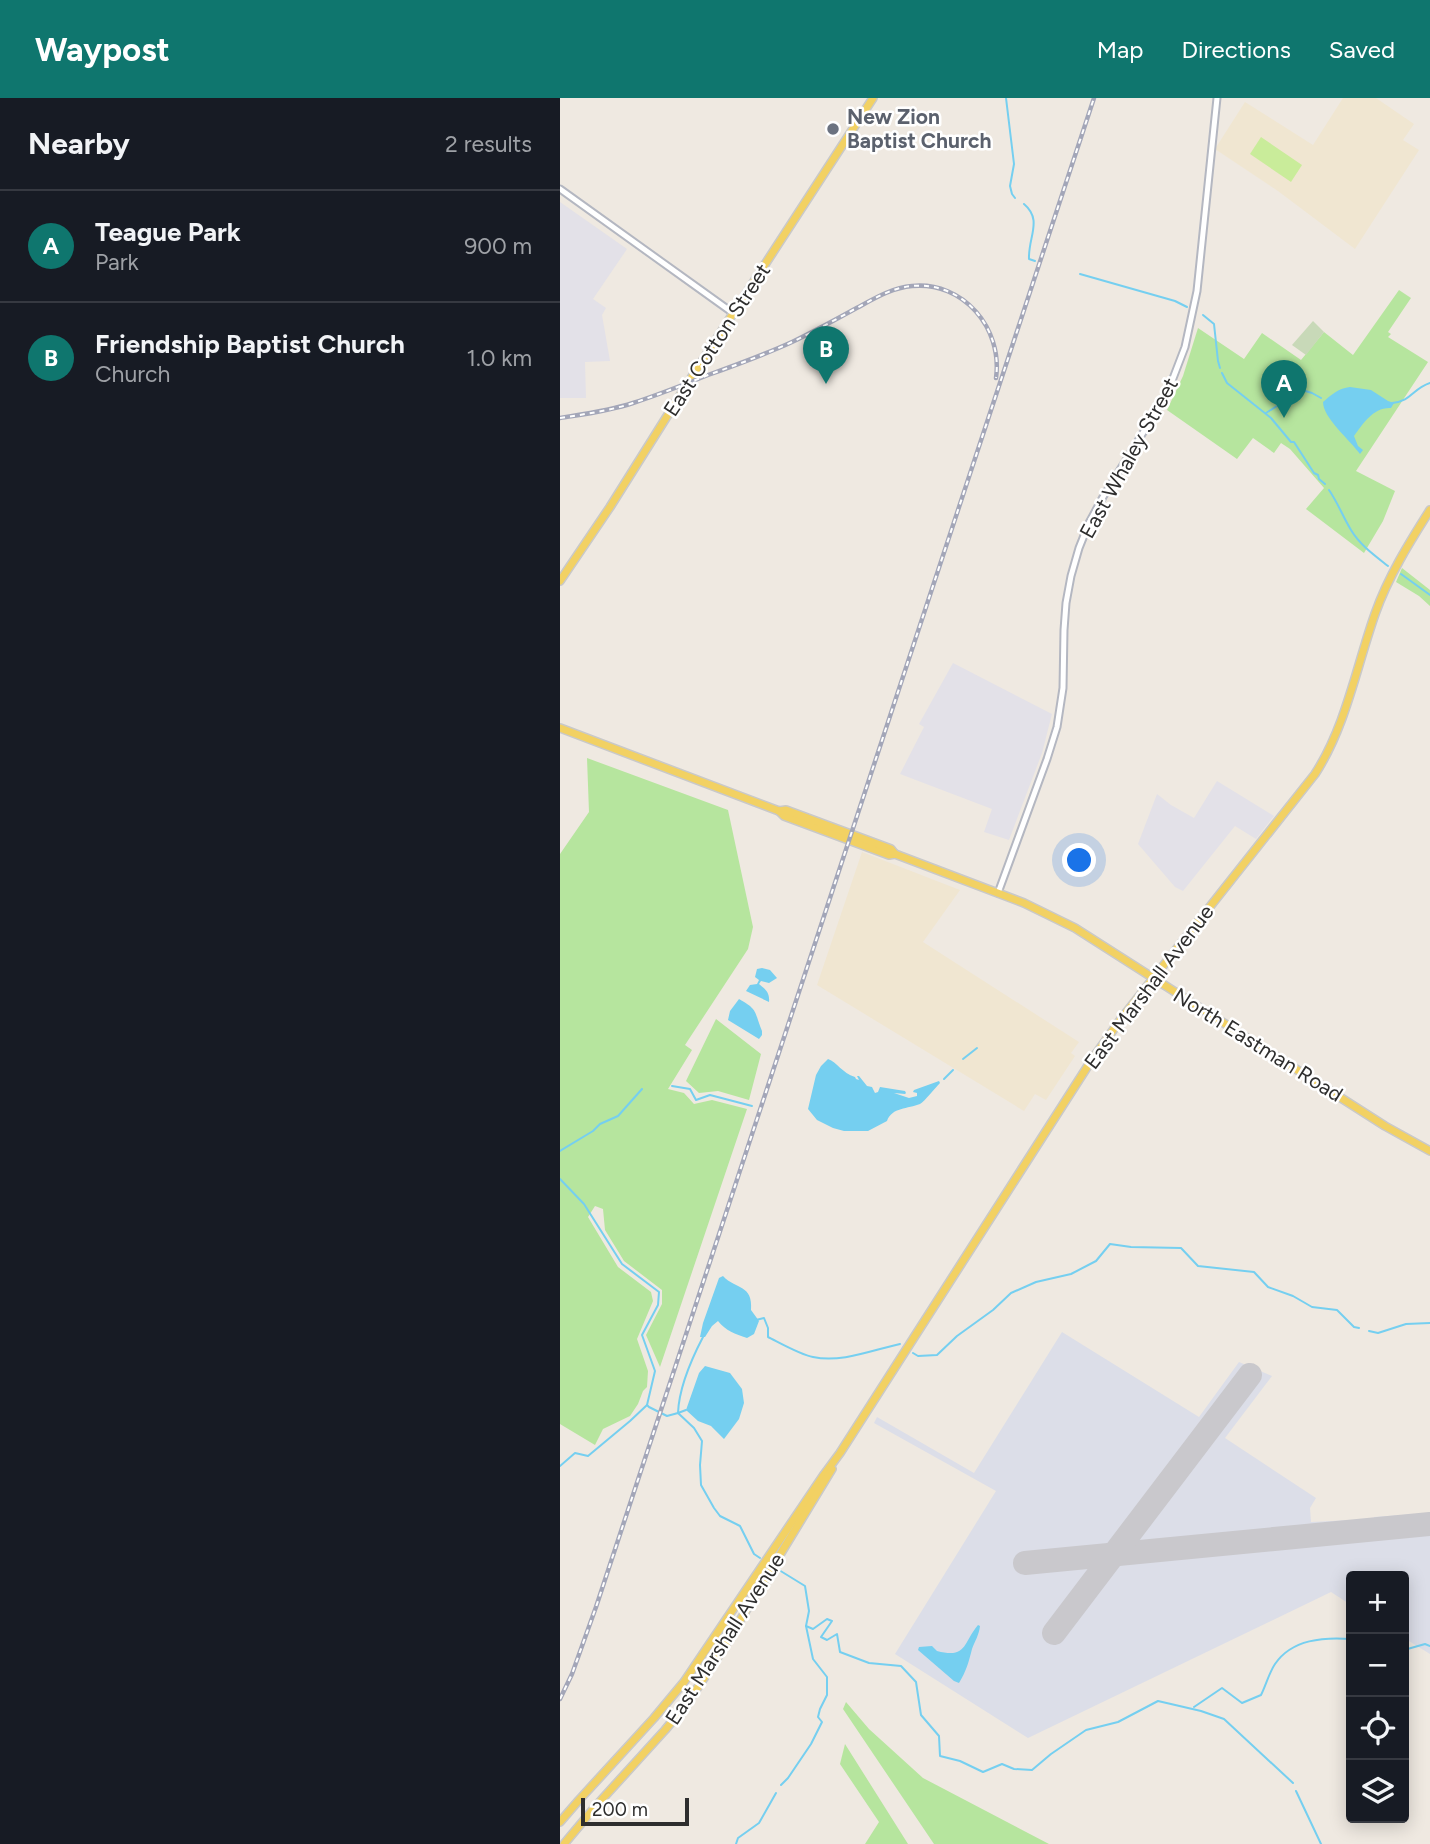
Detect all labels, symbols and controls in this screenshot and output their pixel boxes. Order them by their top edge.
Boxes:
text: Waypost [35,30,170,69]
text: Map [1097,35,1143,64]
text: Directions [1181,35,1291,64]
text: Saved [1329,35,1395,64]
place label: New Zion Baptist Church [847,104,991,153]
marker: New Zion Baptist Church [825,121,841,137]
text: Nearby [28,125,130,162]
text: 2 results [445,130,532,158]
text: Teague Park [95,216,241,248]
text: A [43,232,59,260]
text: 900 m [464,232,532,260]
text: Park [95,248,139,276]
street label: East Cotton Street [658,259,775,421]
pin: B [803,326,849,384]
text: Friendship Baptist Church [95,328,405,360]
text: B [44,344,58,372]
text: 1.0 km [467,344,532,372]
text: Church [95,360,170,388]
pin: A [1261,360,1307,418]
street label: East Whaley Street [1074,373,1183,542]
your location [1062,843,1096,877]
street label: East Marshall Avenue [1079,900,1219,1074]
street label: North Eastman Road [1169,982,1348,1107]
street label: East Marshall Avenue [660,1548,789,1729]
map controls [1346,1571,1409,1823]
button: + [1346,1571,1409,1634]
button: − [1346,1634,1409,1697]
button: locate [1346,1697,1409,1760]
button: layers [1346,1760,1409,1823]
scale bar [581,1795,690,1827]
text: 200 m [592,1798,648,1821]

